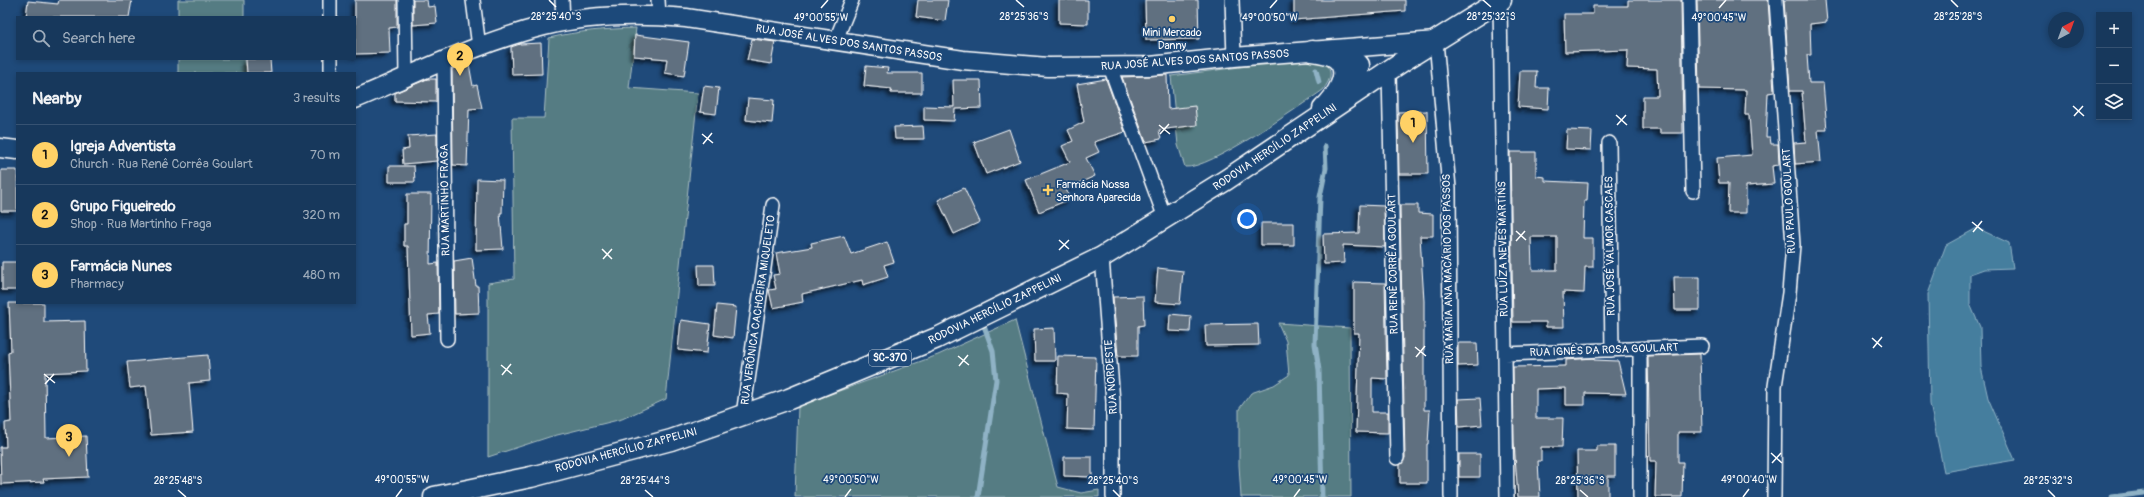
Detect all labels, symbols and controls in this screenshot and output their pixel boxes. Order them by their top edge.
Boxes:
text: 28°25'40"S [531,11,581,23]
text: 28°25'36"S [999,11,1049,23]
text: 28°25'32"S [1466,11,1516,23]
text: 28°25'28"S [1934,11,1982,23]
text: 49°00'55"W [794,12,849,24]
text: 49°00'50"W [1242,12,1298,24]
text: 49°00'45"W [1692,12,1747,24]
north arrow [2048,12,2084,48]
map controls [2096,12,2132,120]
button: + [2096,12,2132,48]
marker: Mini Mercado Danny [1167,14,1177,24]
search box [16,16,356,60]
street label: RUA JOSÉ ALVES DOS SANTOS PASSOS [755,22,943,64]
place label: Mini Mercado Danny [1142,26,1202,52]
icon: search [30,27,52,49]
text: Search here [62,29,135,48]
pin: 2 [447,43,473,76]
street label: RUA JOSÉ ALVES DOS SANTOS PASSOS [1100,47,1290,73]
button: − [2096,48,2132,84]
button: layers [2096,84,2132,120]
text: Nearby [32,88,81,109]
text: 3 results [293,90,340,106]
street label: RODOVIA HERCÍLIO ZAPPELINI [1211,101,1339,193]
pin: 1 [1400,110,1426,143]
text: Igreja Adventista [70,137,176,156]
street label: RUA MARTINHO FRAGA [438,144,452,256]
text: 1 [42,147,48,163]
text: 70 m [310,147,340,163]
street label: RUA PAULO GOULART [1780,148,1798,254]
text: Church · Rua Renê Corrêa Goulart [70,156,253,172]
street label: RUA MARIA ANA MACÁRIO DOS PASSOS [1440,174,1456,364]
street label: RUA JOSÉ VALMOR CASCAES [1602,176,1618,316]
place label: Farmácia Nossa Senhora Aparecida [1056,178,1141,204]
street label: RUA LUÍZA NEVES MARTINS [1495,181,1511,317]
marker: Farmácia Nossa Senhora Aparecida [1043,185,1053,195]
street label: RUA RENÊ CORRÊA GOULART [1385,194,1401,334]
text: Grupo Figueiredo [70,197,176,216]
text: 2 [41,207,49,223]
text: 320 m [302,207,340,223]
your location [1237,209,1257,229]
street label: RUA VERÔNICA CACHOEIRA MIQUELETO [738,214,778,406]
text: Shop · Rua Martinho Fraga [70,216,212,232]
text: Farmácia Nunes [70,257,172,276]
text: 3 [41,267,49,283]
text: 480 m [303,267,340,283]
street label: RODOVIA HERCÍLIO ZAPPELINI [926,271,1064,347]
text: Pharmacy [70,276,124,292]
street label: RUA NORDESTE [1102,339,1120,415]
street label: RUA IGNÊS DA ROSA GOULART [1529,341,1679,359]
road number: SC-370 [869,350,911,366]
pin: 3 [56,424,82,457]
street label: RODOVIA HERCÍLIO ZAPPELINI [554,425,698,475]
text: 49°00'55"W [375,474,430,486]
text: 49°00'50"W [823,474,879,486]
text: 49°00'45"W [1273,474,1328,486]
text: 49°00'40"W [1721,474,1778,486]
text: 28°25'48"S [154,475,203,487]
text: 28°25'44"S [620,475,670,487]
text: 28°25'40"S [1088,475,1138,487]
text: 28°25'36"S [1555,475,1605,487]
text: 28°25'32"S [2023,475,2073,487]

